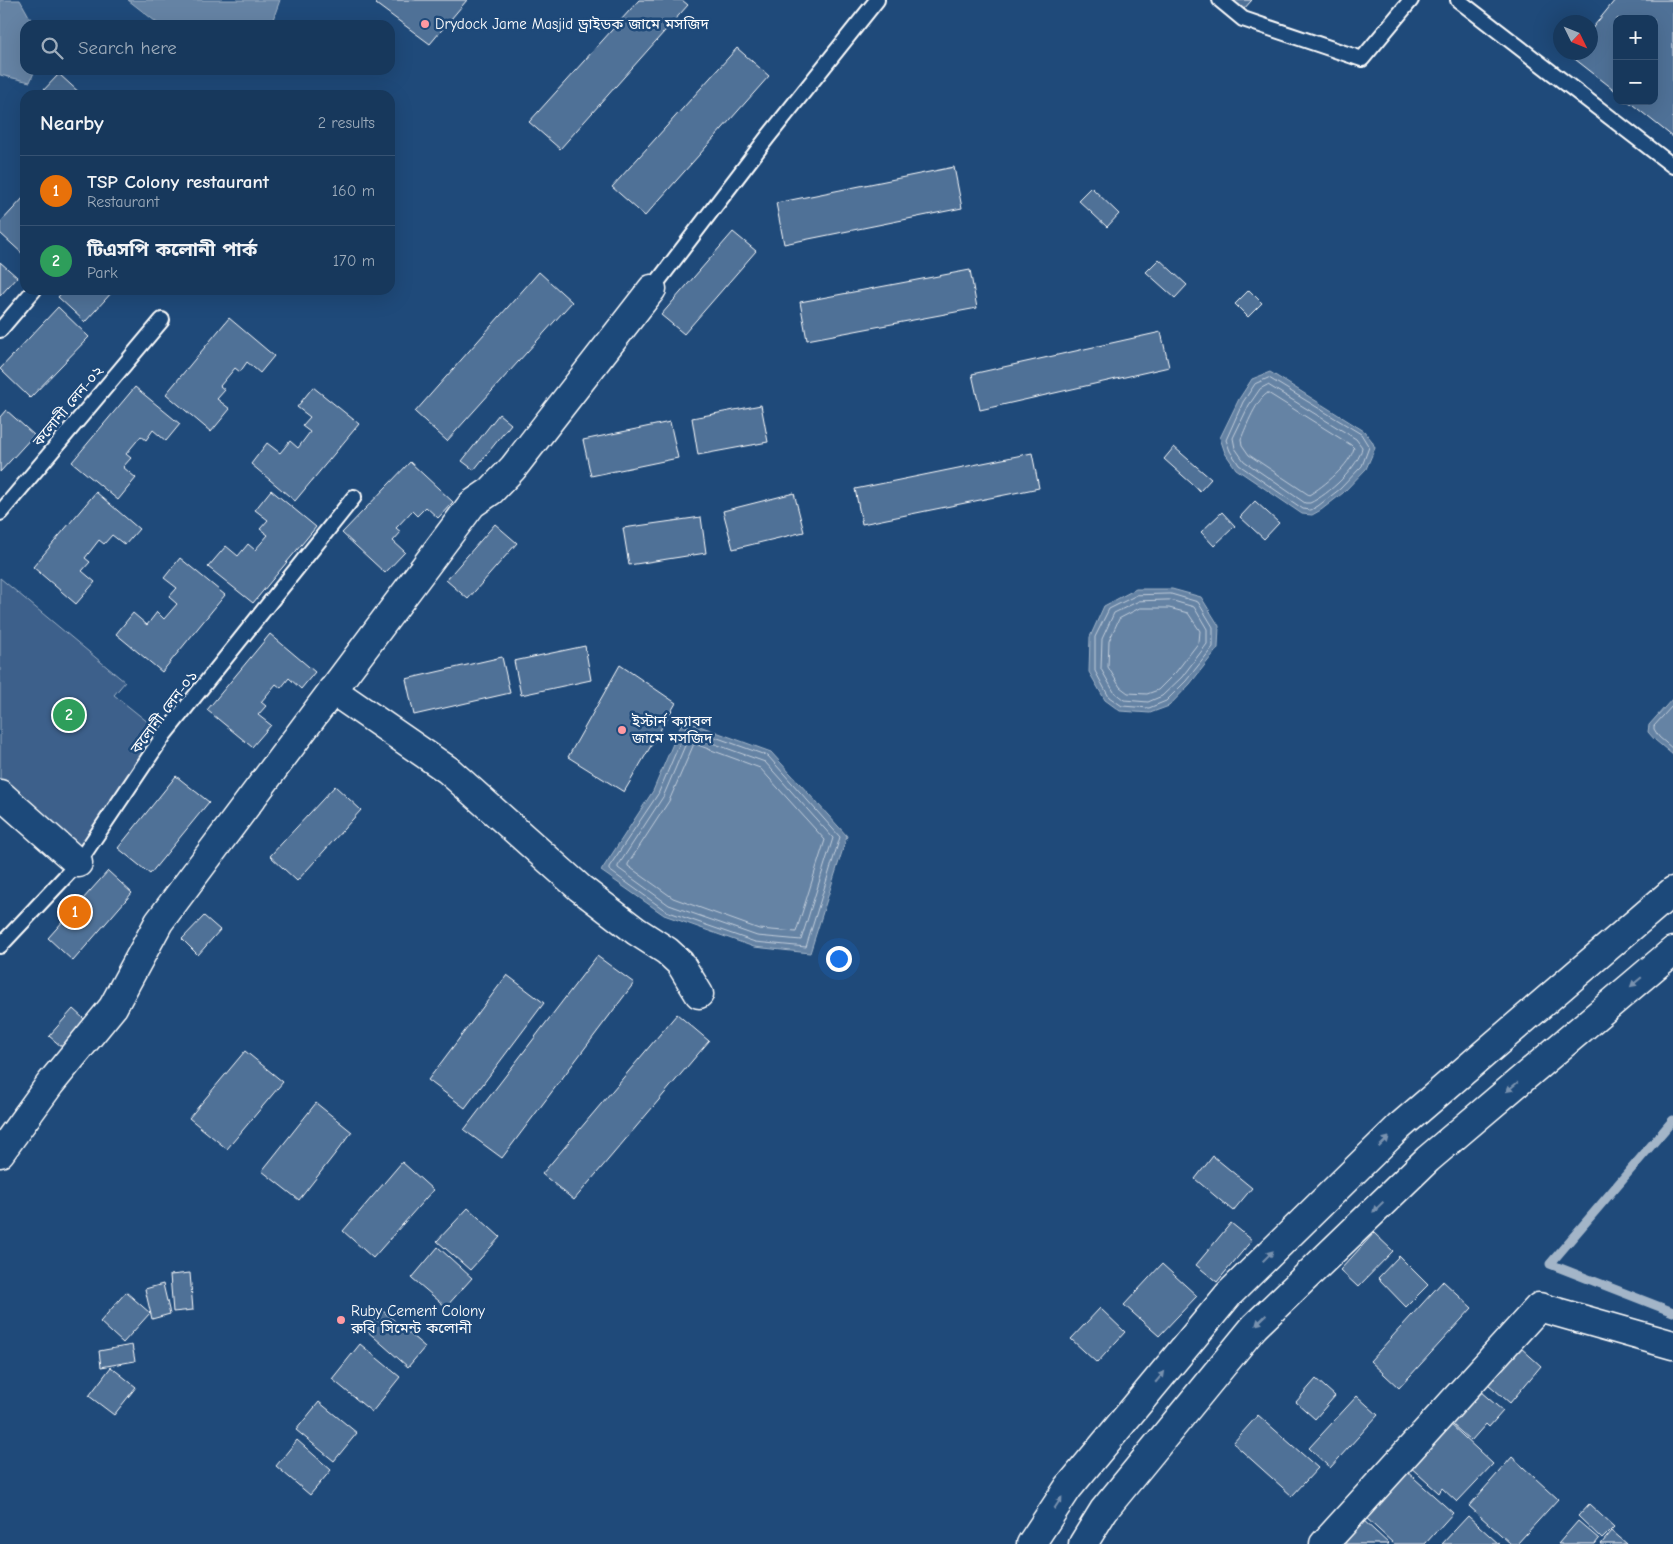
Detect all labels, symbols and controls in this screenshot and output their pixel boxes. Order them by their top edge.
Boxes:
place label: Drydock Jame Masjid ড্রাইডক জামে মসজিদ [435,15,709,33]
north arrow [1553,15,1598,60]
map controls [1613,15,1658,105]
button: + [1613,15,1658,60]
marker: Drydock Jame Masjid ড্রাইডক জামে মসজিদ [419,18,431,30]
search box [20,20,395,75]
icon: search [38,34,66,62]
text: Search here [78,37,177,59]
button: − [1613,60,1658,105]
text: Nearby [40,111,104,135]
text: 2 results [318,114,375,132]
text: TSP Colony restaurant [87,171,269,193]
text: 1 [53,182,59,200]
text: 160 m [332,182,375,200]
text: Restaurant [87,193,159,211]
text: টিএসপি কলোনী পার্ক [87,239,257,261]
text: 2 [52,252,60,270]
text: 170 m [333,252,375,270]
text: Park [87,264,118,282]
street label: কলোনী লেন-০২ [28,362,107,451]
street label: কলোনী লেন-০১ [126,667,201,758]
pin: 2 [53,696,85,734]
place label: ইস্টার্ন ক্যাবল জামে মসজিদ [631,712,713,747]
marker: ইস্টার্ন ক্যাবল জামে মসজিদ [616,724,628,736]
pin: 1 [59,893,91,931]
your location [826,946,852,972]
one-way arrow [1630,977,1643,988]
one-way arrow [1506,1082,1519,1093]
one-way arrow [1378,1136,1390,1148]
one-way arrow [1372,1201,1384,1213]
one-way arrow [1262,1250,1274,1262]
place label: Ruby Cement Colony রুবি সিমেন্ট কলোনী [350,1302,485,1337]
marker: Ruby Cement Colony রুবি সিমেন্ট কলোনী [335,1314,347,1326]
one-way arrow [1255,1314,1267,1326]
one-way arrow [1154,1371,1165,1383]
one-way arrow [1053,1497,1063,1510]

